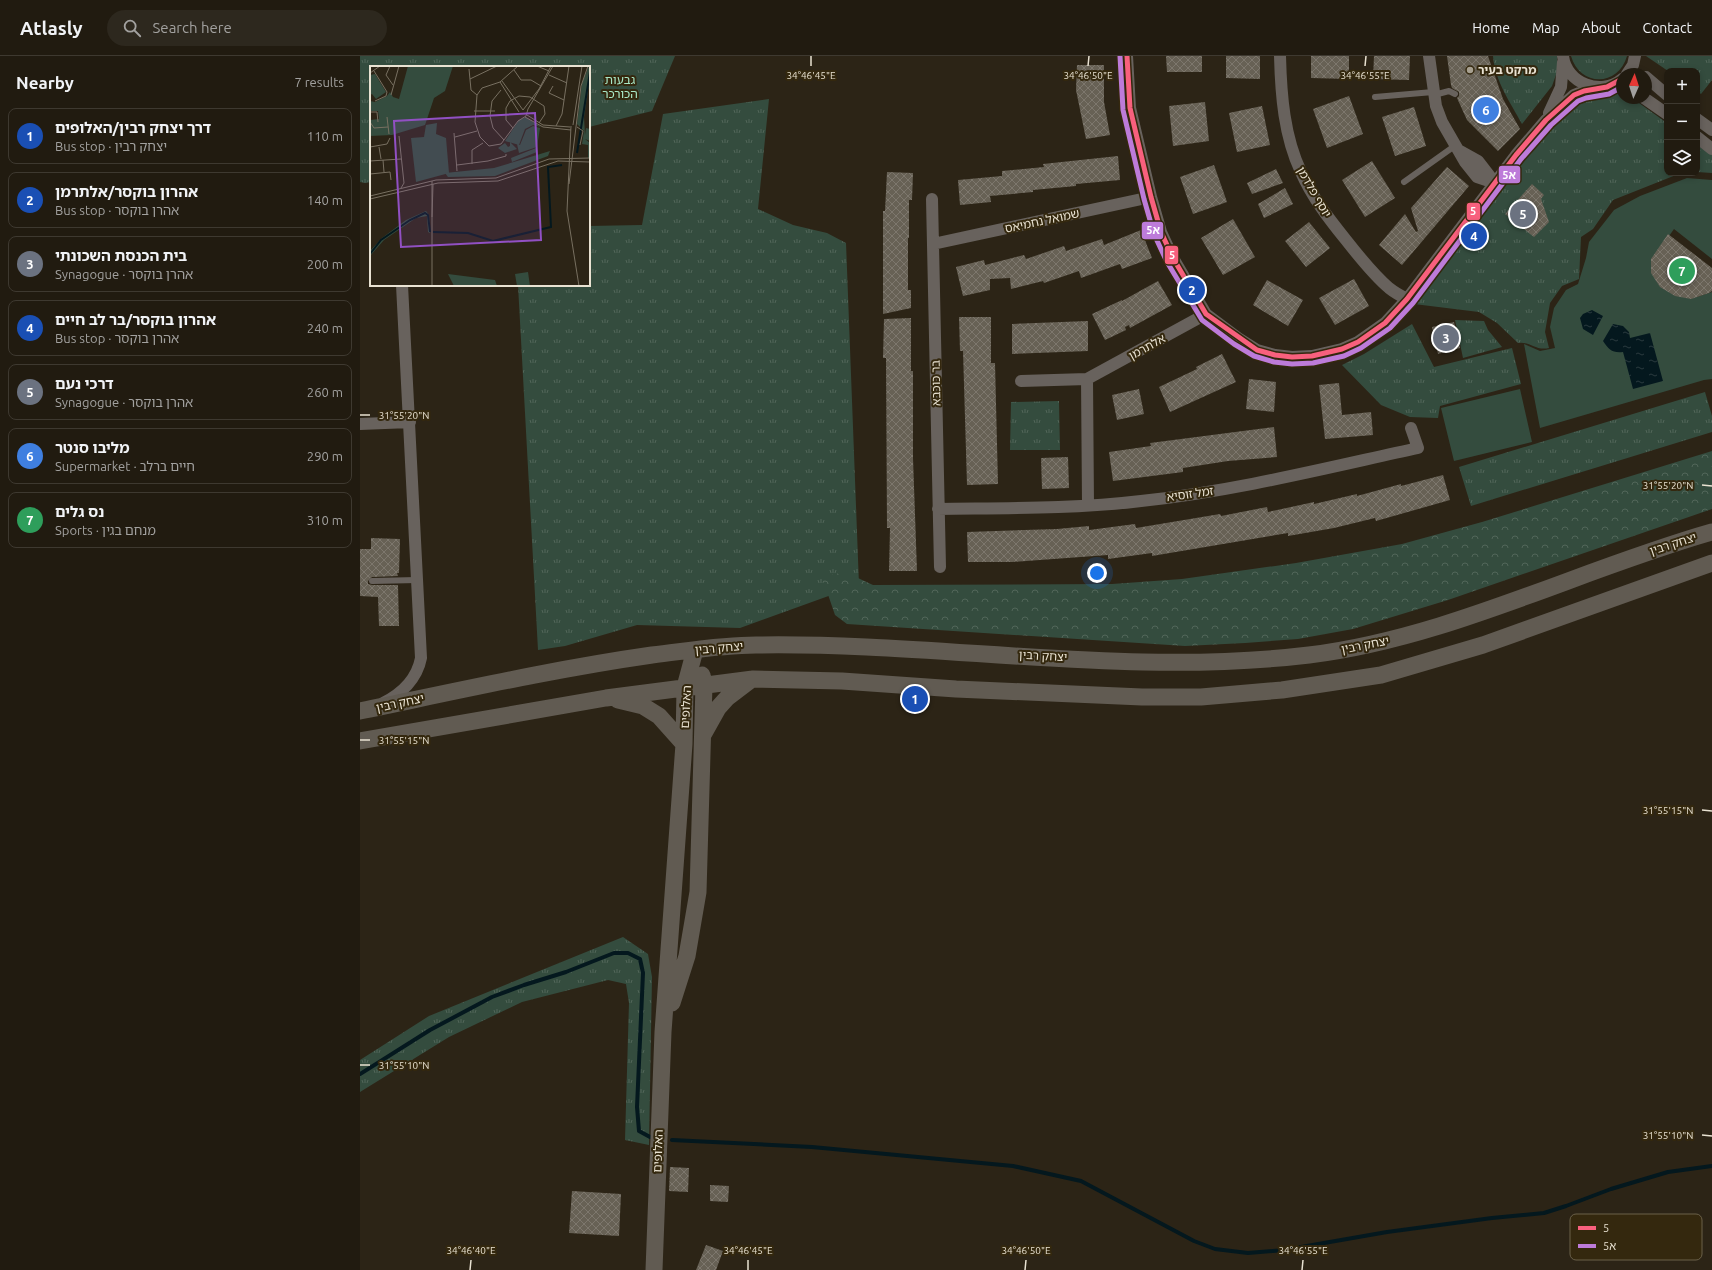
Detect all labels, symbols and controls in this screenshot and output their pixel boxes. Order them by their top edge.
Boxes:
search box [107,10,387,46]
text: Atlasly [20,17,83,39]
icon: search [121,17,143,39]
text: Search here [153,19,232,36]
text: Home [1472,20,1510,36]
text: Map [1532,20,1560,36]
text: About [1582,20,1621,36]
text: Contact [1643,20,1692,36]
place label: מרקט בעיר [1478,63,1537,76]
marker: מרקט בעיר [1465,65,1475,75]
inset map [370,66,590,286]
north arrow [1616,68,1652,104]
map controls [1664,68,1700,176]
button: + [1664,68,1700,104]
text: 34°46'45"E [786,70,836,81]
text: 34°46'50"E [1063,70,1113,81]
text: 34°46'55"E [1340,70,1390,81]
text: Nearby [16,73,74,92]
park label: גבעות הכורכר [602,73,638,100]
text: 7 results [294,75,344,89]
pin: 6 [1473,95,1499,125]
button: − [1664,104,1700,140]
text: דרך יצחק רבין/האלופים [55,119,211,136]
text: 1 [26,129,34,143]
text: 110 m [307,129,343,143]
text: Bus stop · יצחק רבין [55,139,167,153]
button: layers [1664,140,1700,176]
street label: יוסף פלדמן [1295,164,1334,219]
line badge: 5א [1498,165,1521,184]
text: 5א [1502,169,1516,181]
text: אהרון בוקסר/אלתרמן [55,183,198,200]
text: 2 [26,193,34,207]
text: 140 m [307,193,343,207]
pin: 5 [1510,199,1536,229]
line badge: 5 [1466,202,1481,221]
text: Bus stop · אהרן בוקסר [55,203,179,217]
text: 5 [1470,205,1476,217]
street label: שמואל נחמיאס [1003,206,1080,235]
line badge: 5א [1141,221,1164,240]
pin: 4 [1461,221,1487,251]
text: 5א [1146,224,1160,236]
line badge: 5 [1164,245,1179,265]
text: בית הכנסת השכונתי [55,247,187,264]
text: 5 [1169,249,1175,261]
pin: 7 [1669,256,1695,286]
text: 3 [26,257,34,271]
text: 200 m [307,257,343,271]
text: Synagogue · אהרן בוקסר [55,267,193,281]
pin: 2 [1179,275,1205,305]
text: אהרון בוקסר/בר לב חיים [55,311,216,328]
text: 4 [26,321,34,335]
text: 240 m [307,321,343,335]
pin: 3 [1433,323,1459,353]
text: Bus stop · אהרן בוקסר [55,331,179,345]
street label: אלתרמן [1126,331,1168,362]
street label: בר כוכבא [929,360,942,406]
text: דרכי נעם [55,375,114,392]
text: 5 [26,385,34,399]
text: 260 m [307,385,343,399]
text: Synagogue · אהרן בוקסר [55,395,193,409]
text: 31°55'20"N [379,410,429,421]
text: מליבו סנטר [55,439,130,456]
text: 6 [26,449,34,463]
text: 290 m [307,449,343,463]
text: Supermarket · חיים ברלב [55,459,195,473]
text: 31°55'20"N [1643,480,1693,491]
street label: זמל זוסיא [1166,484,1214,503]
text: נס גלים [55,503,104,520]
text: 7 [26,513,34,527]
text: 310 m [307,513,343,527]
text: Sports · מנחם בגין [55,523,156,537]
street label: יצחק רבין [1648,530,1698,557]
your location [1087,563,1107,583]
street label: יצחק רבין [1340,633,1390,656]
street label: יצחק רבין [694,639,744,656]
street label: יצחק רבין [1018,648,1068,663]
pin: 1 [902,684,928,714]
street label: האלופים [678,685,693,729]
street label: יצחק רבין [375,691,425,714]
text: 31°55'15"N [379,735,429,746]
text: 31°55'15"N [1643,805,1693,816]
text: 31°55'10"N [379,1060,429,1071]
street label: האלופים [650,1129,665,1173]
text: 31°55'10"N [1643,1130,1693,1141]
legend [1570,1214,1702,1260]
text: 5 [1603,1222,1609,1234]
text: 5א [1603,1240,1616,1252]
text: 34°46'40"E [446,1245,496,1256]
text: 34°46'45"E [723,1245,773,1256]
text: 34°46'50"E [1001,1245,1051,1256]
text: 34°46'55"E [1278,1245,1328,1256]

